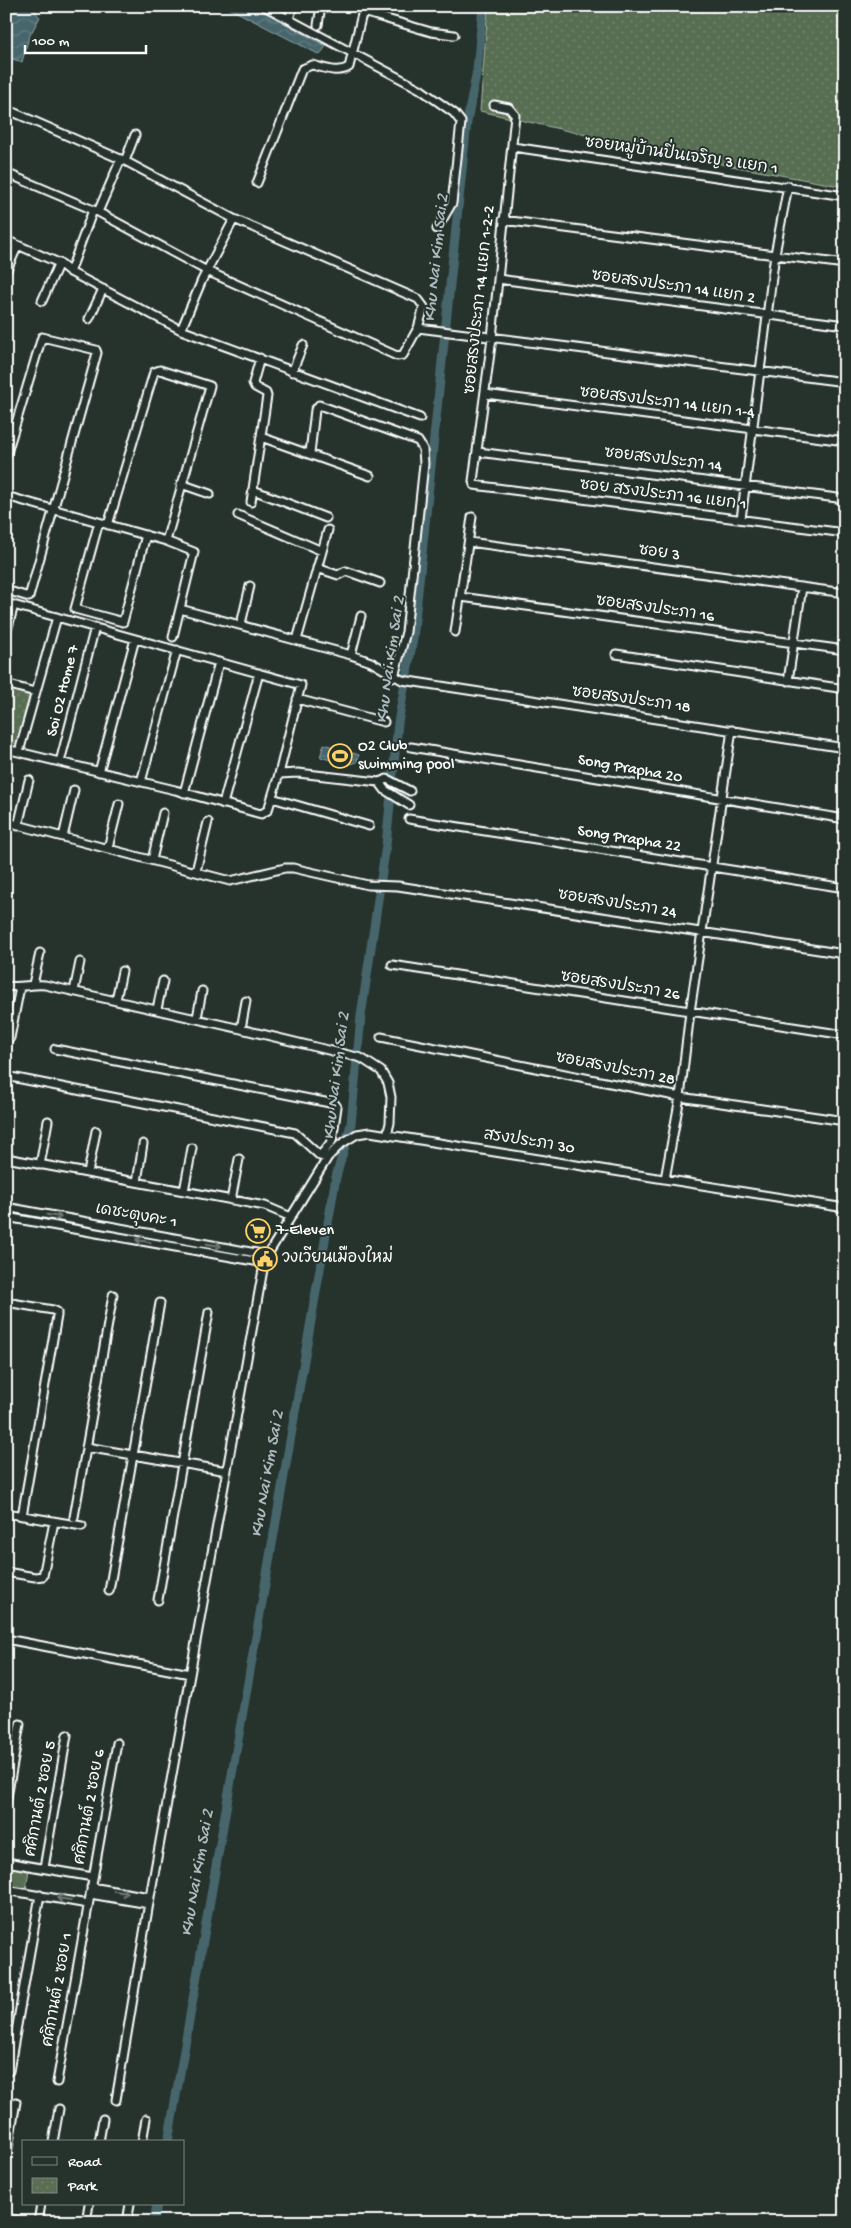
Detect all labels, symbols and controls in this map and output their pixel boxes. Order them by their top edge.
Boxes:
scale bar [25,22,146,54]
text: 100 m [31,33,70,51]
street label: ซอยหมู่บ้านปิ่นเจริญ 3 แยก 1 [583,126,780,180]
water label: Khu Nai Kim Sai 2 [420,192,454,323]
street label: ซอยสรงประภา 14 แยก 1-2-2 [459,204,500,395]
street label: ซอยสรงประภา 14 แยก 2 [590,264,757,309]
street label: ซอยสรงประภา 14 แยก 1-4 [578,381,756,424]
street label: ซอยสรงประภา 14 [603,441,724,478]
street label: ซอย สรงประภา 16 แยก 1 [579,473,748,516]
street label: ซอย 3 [637,542,681,566]
street label: ซอยสรงประภา 16 [595,589,717,628]
water label: Khu Nai Kim Sai 2 [372,594,410,725]
street label: Soi O2 Home 7 [43,643,85,739]
street label: ซอยสรงประภา 18 [570,680,692,719]
place label: O2 Club swimming pool [358,738,454,775]
sports icon: O2 Club swimming pool [327,743,353,769]
street label: Song Prapha 20 [576,751,684,789]
street label: Song Prapha 22 [576,822,682,858]
street label: ซอยสรงประภา 24 [556,883,679,924]
street label: ซอยสรงประภา 26 [559,965,682,1006]
water label: Khu Nai Kim Sai 2 [319,1010,355,1141]
street label: ซอยสรงประภา 28 [554,1046,677,1091]
street label: สรงประภา 30 [482,1123,576,1160]
street label: เดชะตุงคะ 1 [94,1201,178,1233]
one-way arrow [46,1211,62,1221]
supermarket icon: 7-Eleven [245,1218,271,1244]
place label: 7-Eleven [275,1222,334,1241]
one-way arrow [136,1236,152,1246]
one-way arrow [206,1241,222,1250]
place label: วงเวียนเมืองใหม่ [282,1245,393,1269]
public building icon: วงเวียนเมืองใหม่ [252,1246,278,1272]
water label: Khu Nai Kim Sai 2 [247,1408,290,1539]
street label: ศศิกานต์ 2 ซอย 5 [18,1739,62,1858]
street label: ศศิกานต์ 2 ซอย 6 [67,1746,111,1866]
water label: Khu Nai Kim Sai 2 [177,1807,220,1938]
one-way arrow [112,1887,128,1897]
one-way arrow [56,1894,72,1904]
street label: ศศิกานต์ 2 ซอย 1 [35,1931,78,2048]
legend [22,2140,185,2206]
text: Road [68,2154,102,2172]
text: Park [67,2178,98,2196]

